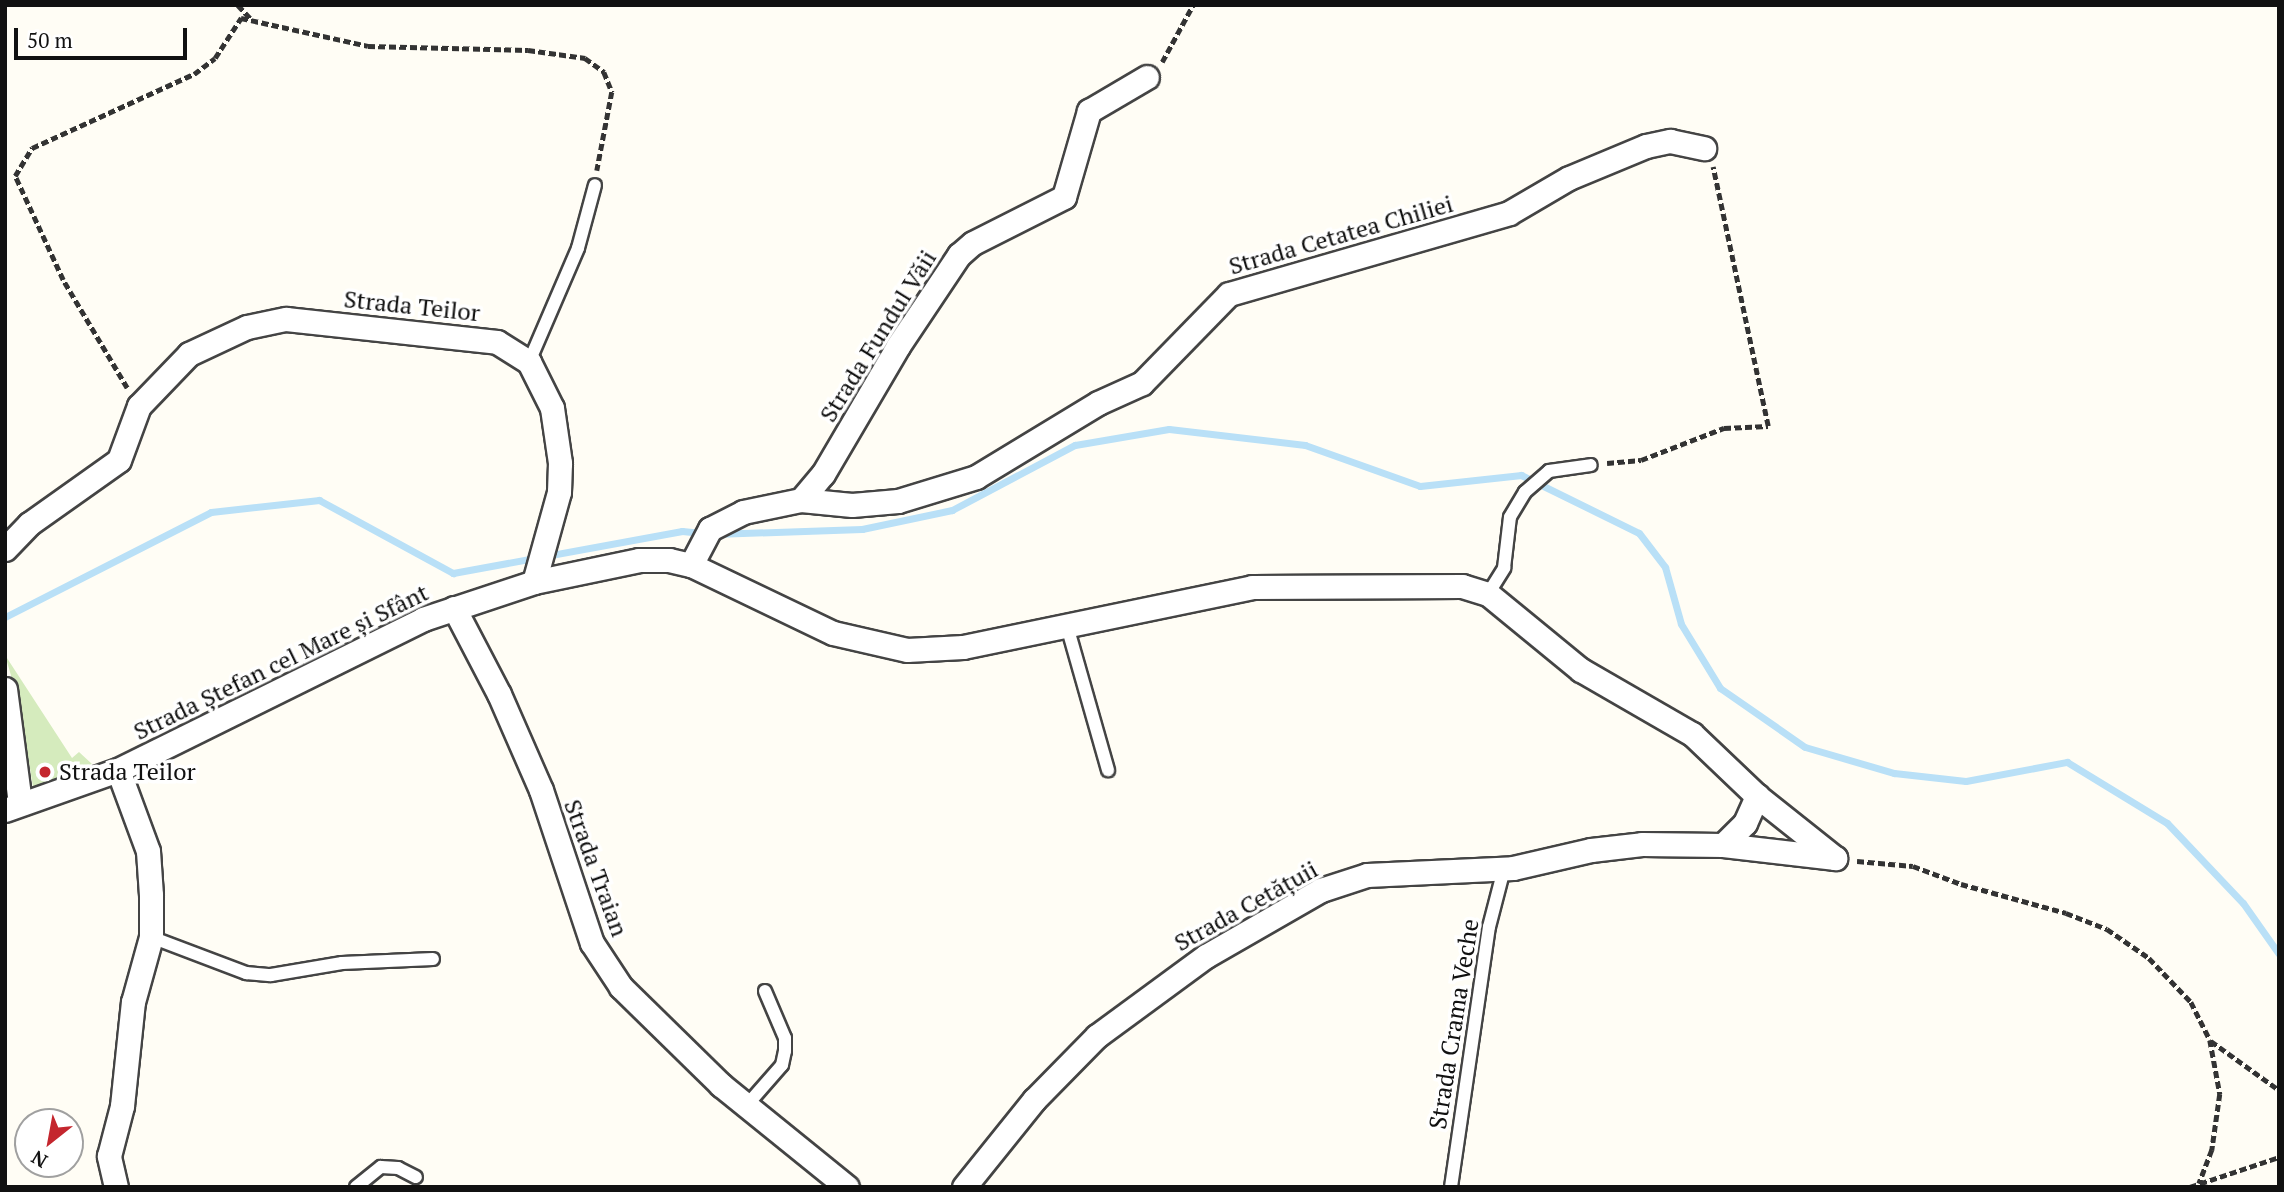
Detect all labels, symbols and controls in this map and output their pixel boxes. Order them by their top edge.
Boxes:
scale bar [18,14,191,58]
text: 50 m [27,26,73,54]
street label: Strada Cetatea Chiliei [1226,189,1456,281]
street label: Strada Fundul Văii [813,245,943,427]
street label: Strada Teilor [343,285,481,327]
street label: Strada Ștefan cel Mare și Sfânt [129,578,433,746]
place label: Strada Teilor [59,758,196,786]
marker: Strada Teilor [37,764,53,780]
street label: Strada Traian [558,796,634,940]
street label: Strada Cetățuii [1169,855,1323,957]
street label: Strada Crama Veche [1423,916,1485,1132]
north arrow [14,1108,84,1178]
text: N [26,1145,52,1174]

